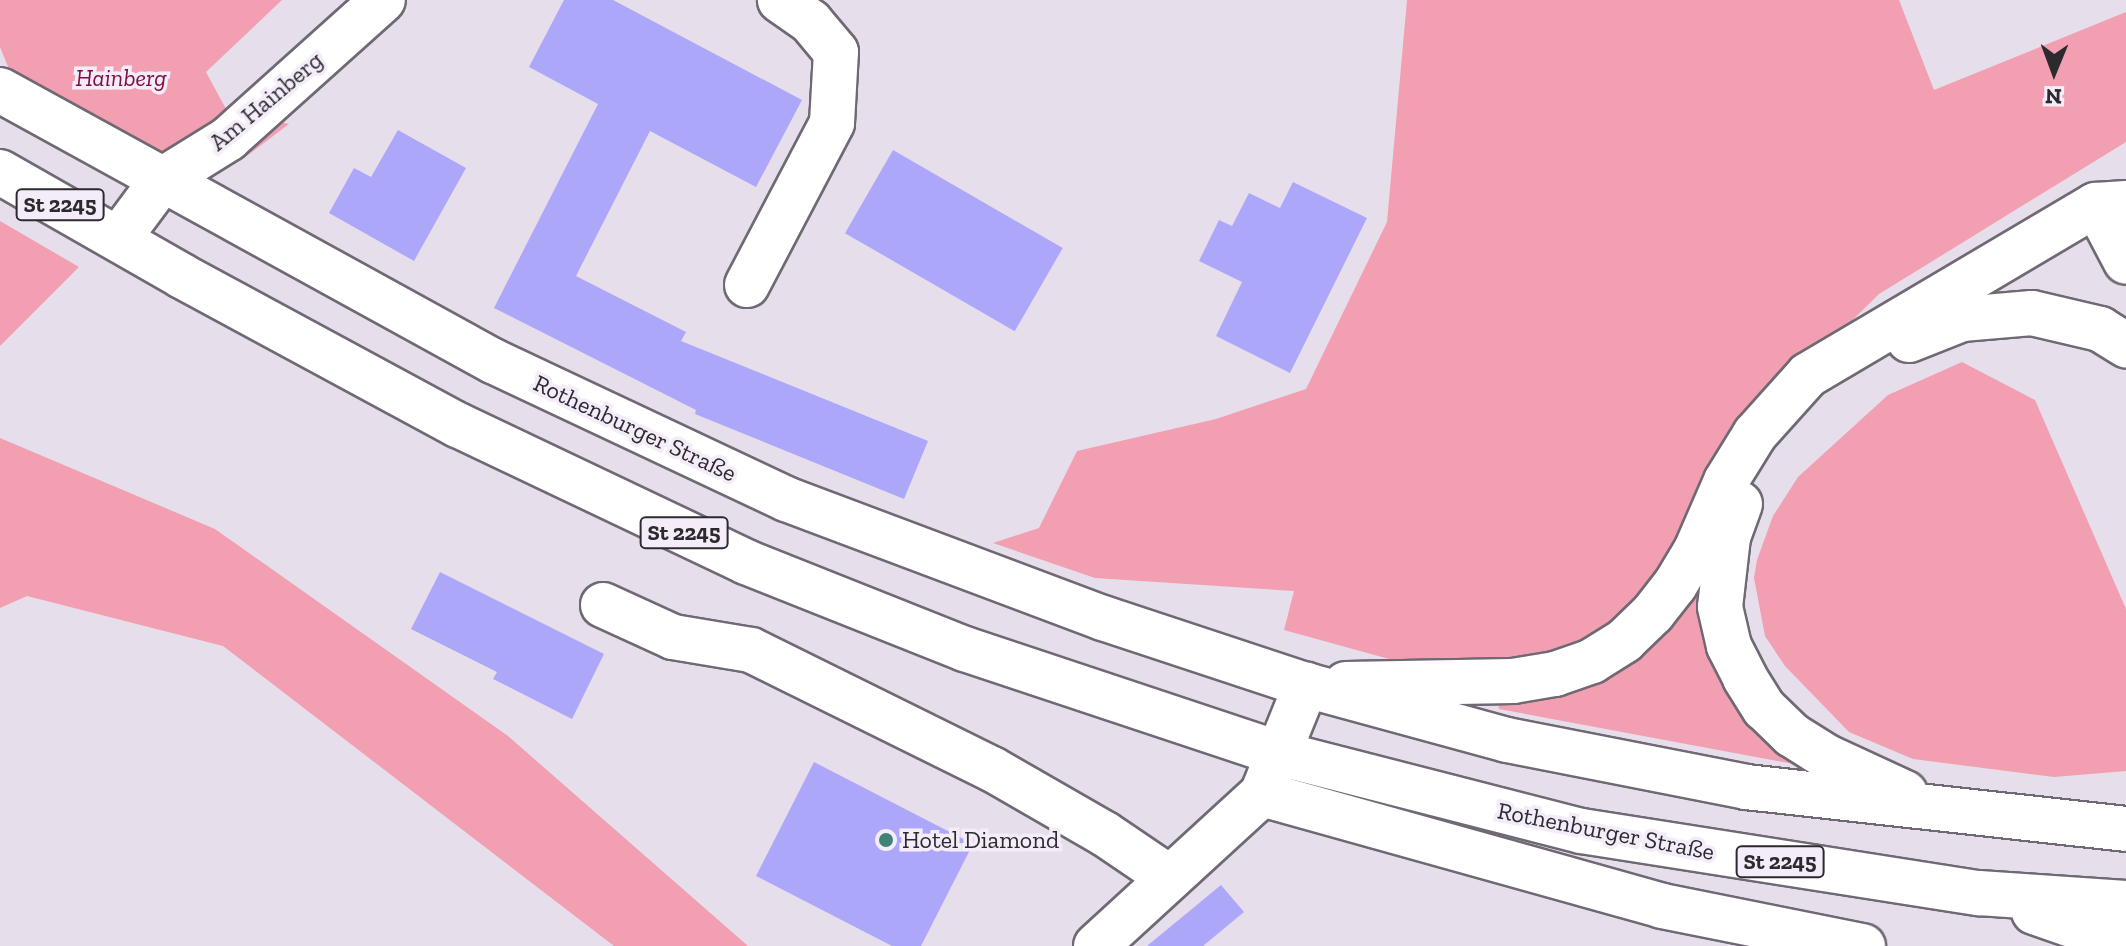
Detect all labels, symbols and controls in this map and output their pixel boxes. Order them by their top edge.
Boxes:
north arrow [2014,32,2094,112]
street label: Am Hainberg [204,45,328,157]
park label: Hainberg [76,64,166,92]
text: N [2045,83,2062,110]
road number: St 2245 [14,187,106,223]
street label: Rothenburger Straße [529,368,741,488]
road number: St 2245 [638,515,730,551]
street label: Rothenburger Straße [1495,796,1717,866]
place label: Hotel Diamond [902,826,1059,854]
marker: Hotel Diamond [877,831,895,849]
road number: St 2245 [1734,844,1826,880]

